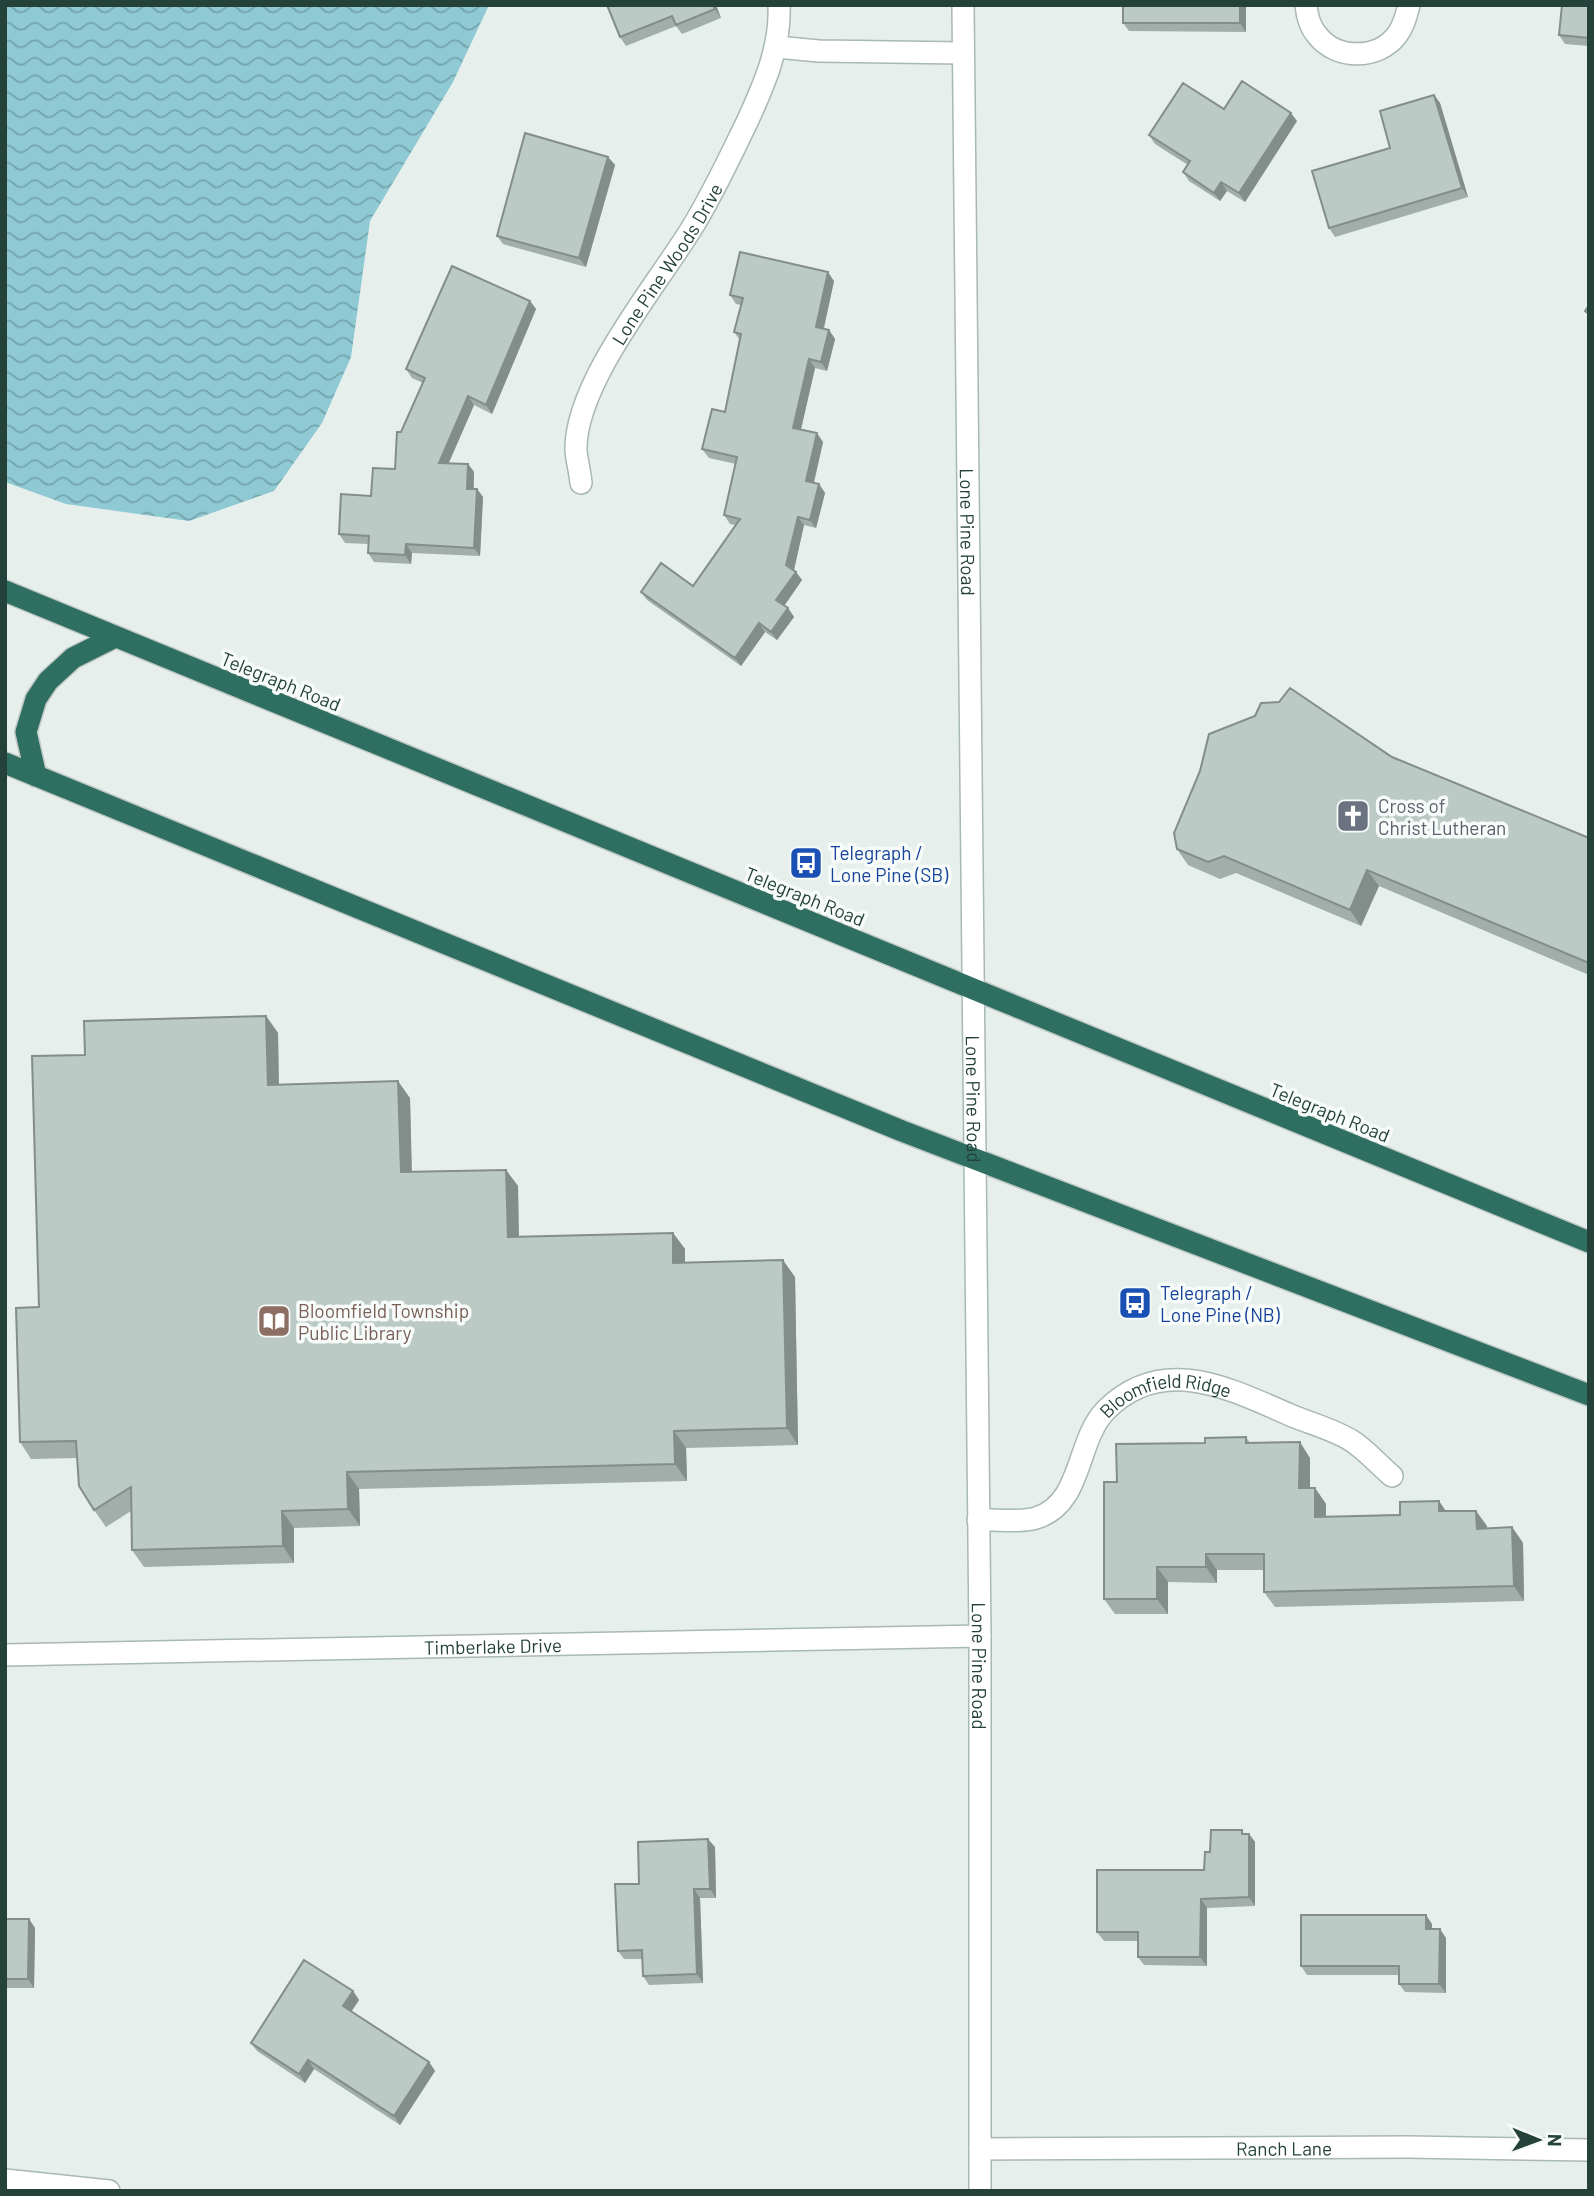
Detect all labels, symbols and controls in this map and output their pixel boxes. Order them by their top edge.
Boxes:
street label: Lone Pine Woods Drive [606,179,727,349]
street label: Lone Pine Road [956,468,981,596]
street label: Telegraph Road [218,646,344,716]
place label: Cross of Christ Lutheran [1378,794,1506,839]
church icon: Cross of Christ Lutheran [1334,797,1372,835]
place label: Telegraph / Lone Pine (SB) [830,841,949,886]
bus stop icon: Telegraph / Lone Pine (SB) [787,844,825,882]
street label: Telegraph Road [742,861,868,931]
street label: Lone Pine Road [962,1035,987,1163]
street label: Telegraph Road [1267,1077,1393,1147]
place label: Telegraph / Lone Pine (NB) [1160,1281,1281,1326]
bus stop icon: Telegraph / Lone Pine (NB) [1116,1284,1154,1322]
place label: Bloomfield Township Public Library [298,1299,469,1344]
library icon: Bloomfield Township Public Library [255,1302,293,1340]
street label: Bloomfield Ridge [1094,1368,1235,1422]
street label: Lone Pine Road [968,1602,992,1730]
street label: Timberlake Drive [424,1633,562,1658]
north arrow [1503,2105,1573,2175]
text: N [1544,2134,1567,2147]
street label: Ranch Lane [1236,2136,1332,2159]

